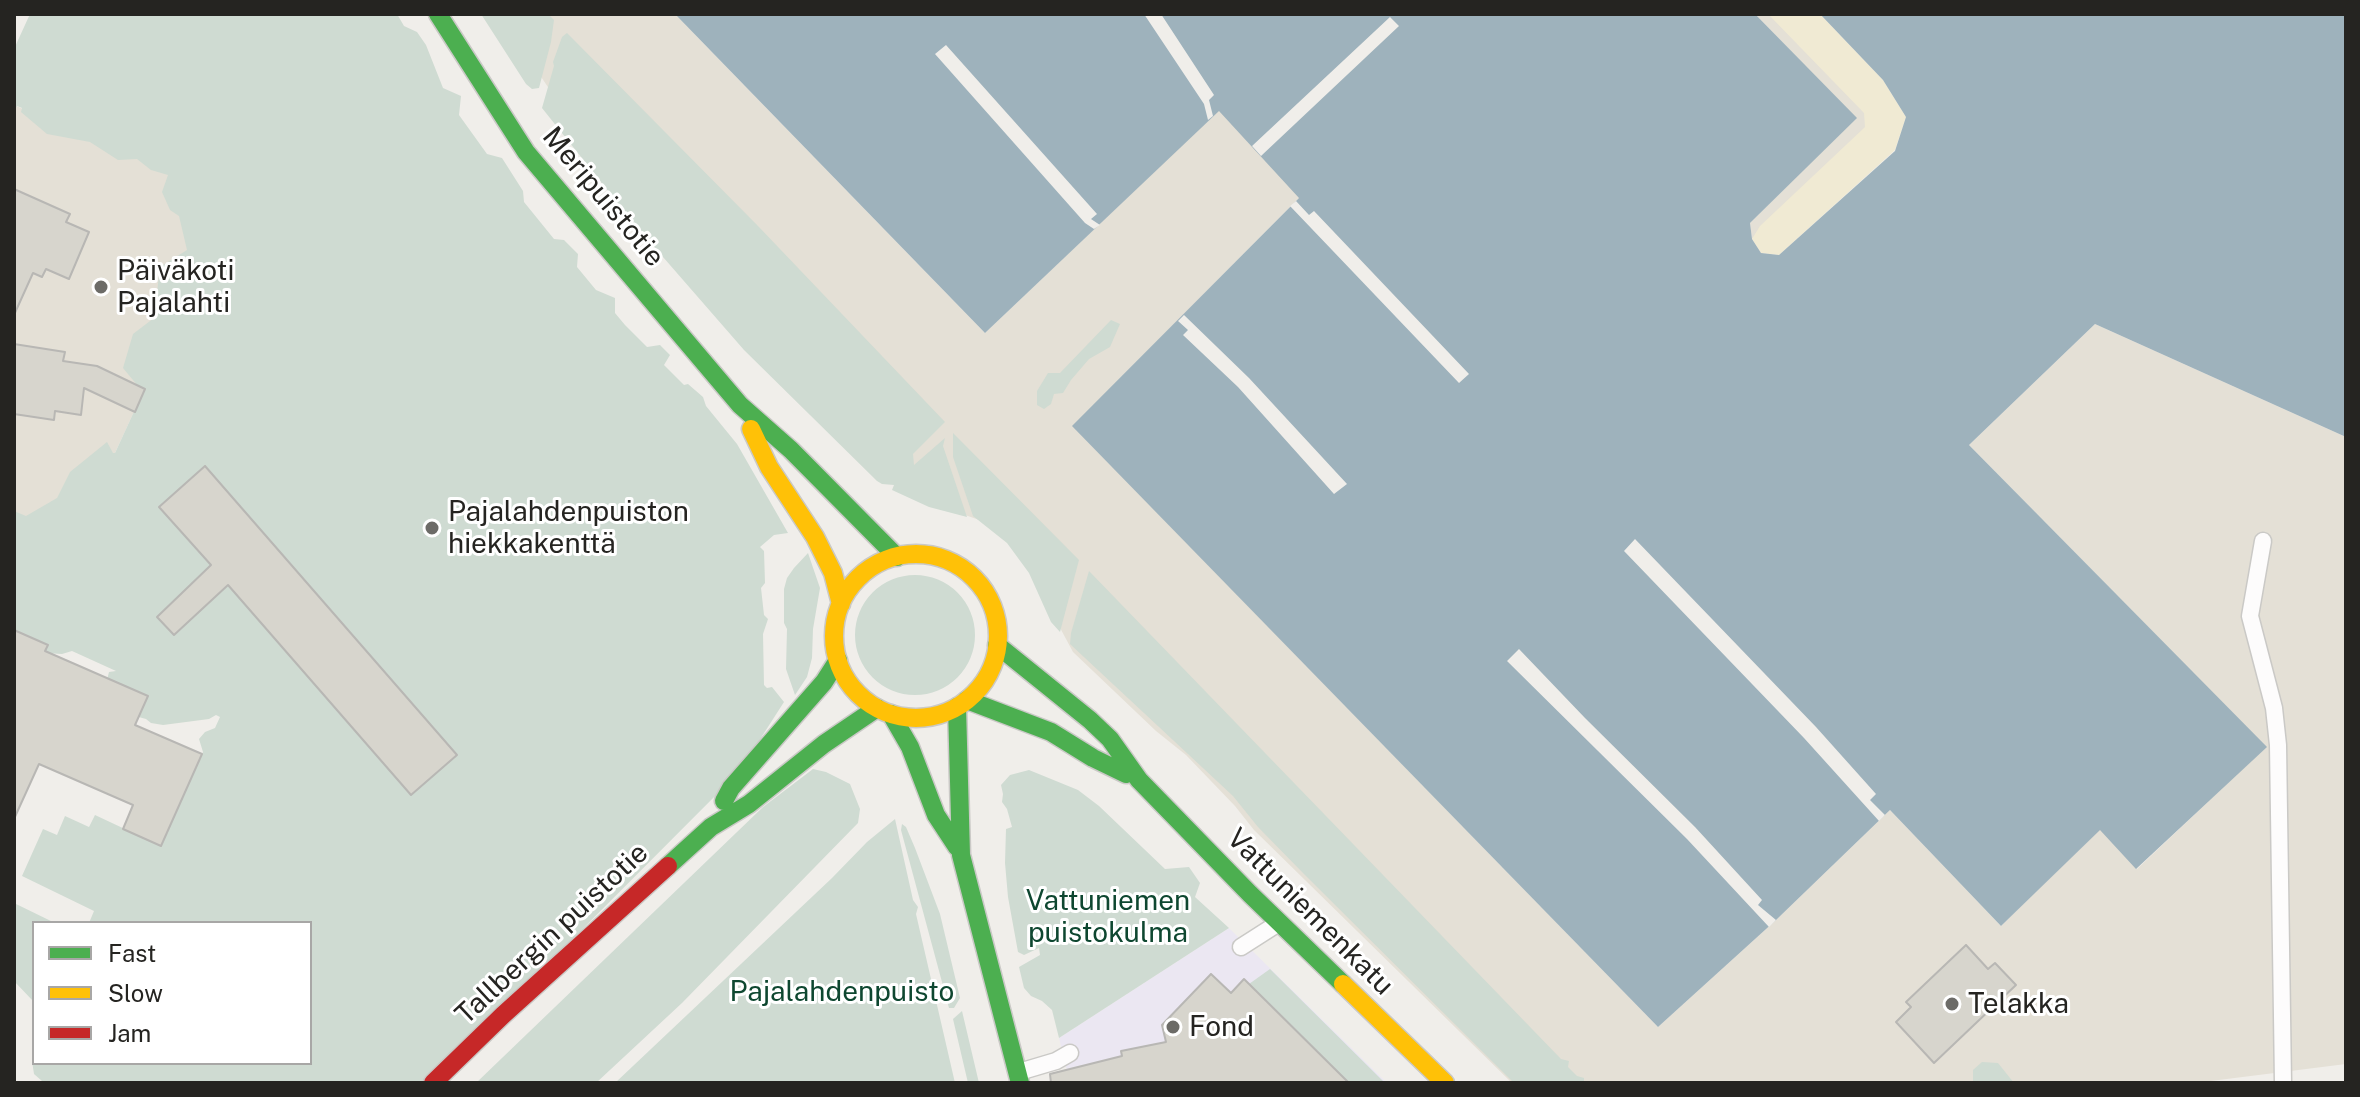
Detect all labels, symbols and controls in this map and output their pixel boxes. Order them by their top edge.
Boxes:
street label: Meripuistotie [535,120,671,274]
place label: Päiväkoti Pajalahti [117,254,234,320]
marker: Päiväkoti Pajalahti [92,278,110,296]
place label: Pajalahdenpuiston hiekkakenttä [448,495,689,561]
marker: Pajalahdenpuiston hiekkakenttä [423,519,441,537]
street label: Vattuniemenkatu [1220,822,1400,1002]
street label: Tallbergin puistotie [449,836,655,1032]
park label: Vattuniemen puistokulma [1026,884,1190,950]
legend [32,921,312,1065]
text: Fast [108,939,156,967]
park label: Pajalahdenpuisto [730,975,954,1009]
text: Slow [108,979,163,1007]
place label: Telakka [1968,987,2069,1021]
marker: Telakka [1943,995,1961,1013]
place label: Fond [1189,1010,1254,1044]
marker: Fond [1164,1018,1182,1036]
text: Jam [108,1019,151,1047]

